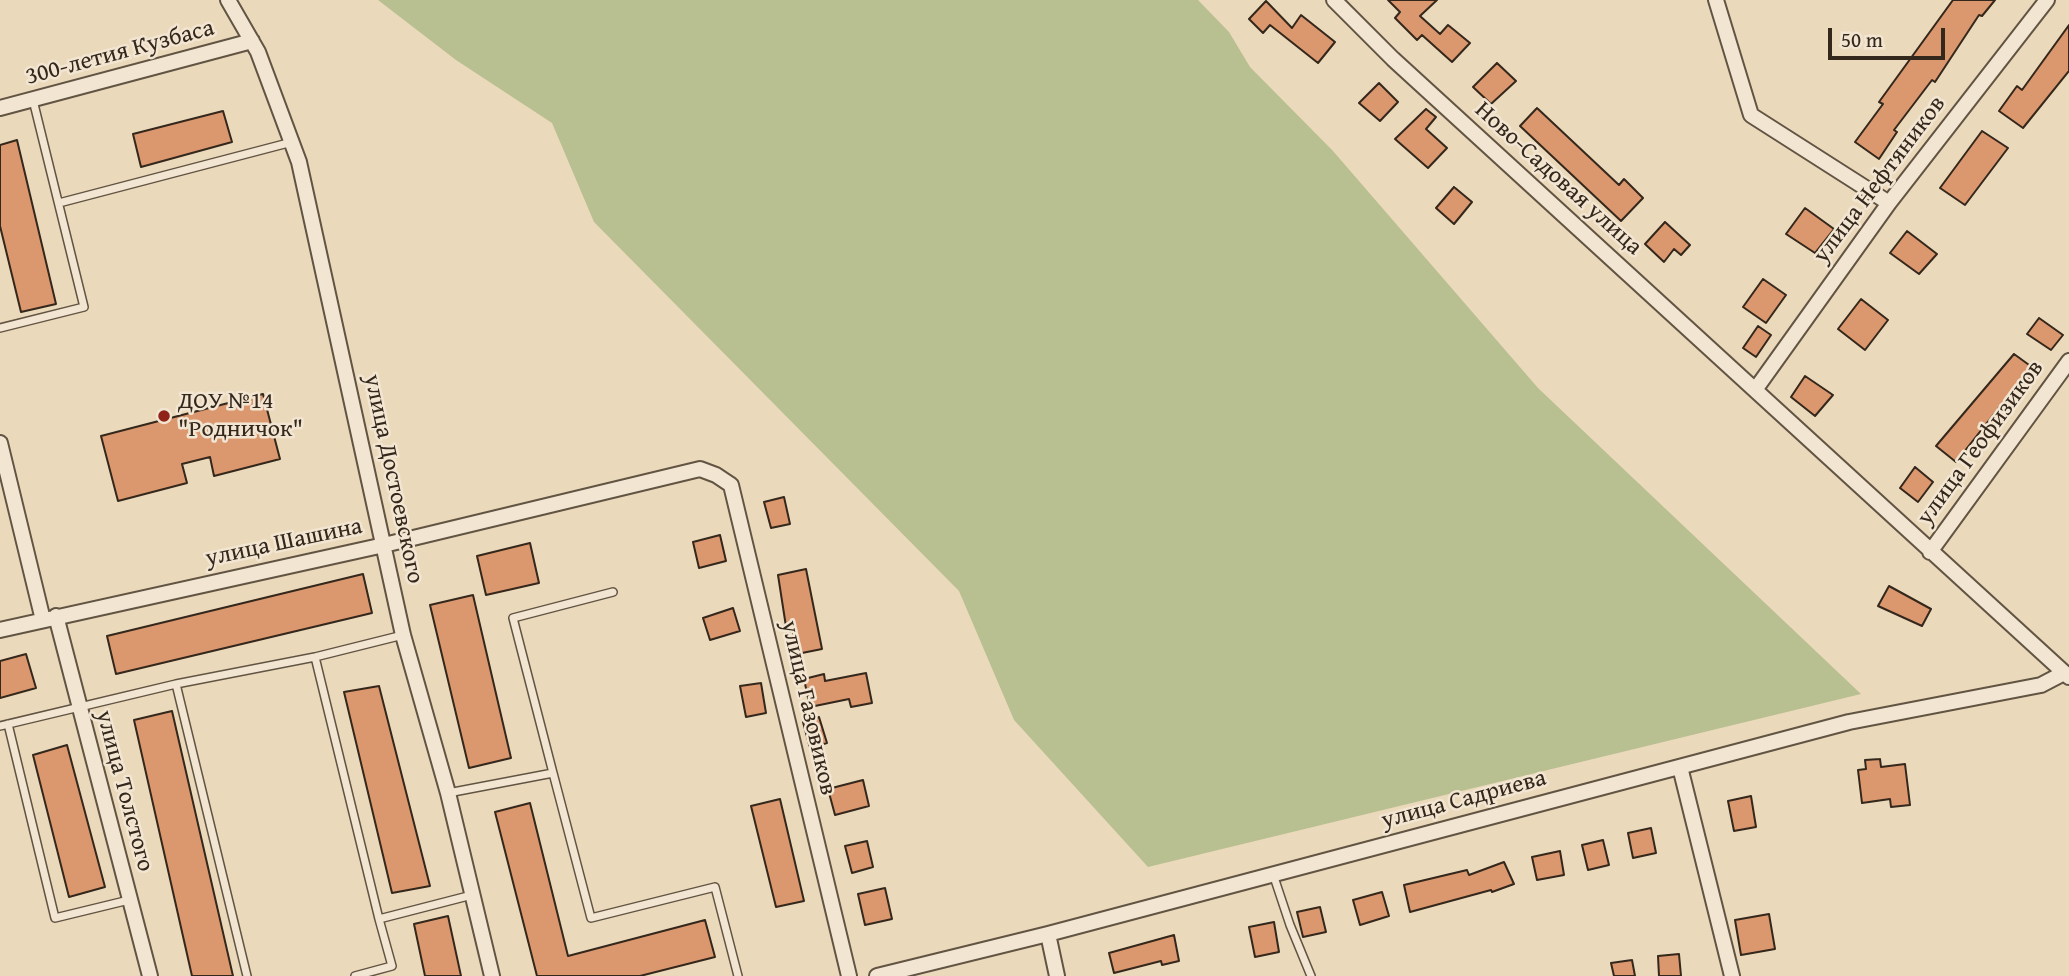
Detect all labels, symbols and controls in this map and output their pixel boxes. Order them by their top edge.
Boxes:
street label: 300-летия Кузбаса [23,14,217,92]
scale bar [1831,14,1948,58]
text: 50 m [1841,24,1883,55]
street label: улица Нефтяников [1808,91,1952,269]
street label: Ново-Садовая улица [1468,96,1648,262]
street label: улица Геофизиков [1912,355,2050,531]
street label: улица Достоевского [357,372,429,586]
place label: ДОУ №14 "Родничок" [178,388,303,444]
marker: ДОУ №14 "Родничок" [156,408,172,424]
street label: улица Шашина [203,512,365,574]
street label: улица Газовиков [774,618,842,798]
street label: улица Толстого [89,707,159,875]
street label: улица Садриева [1379,764,1549,836]

